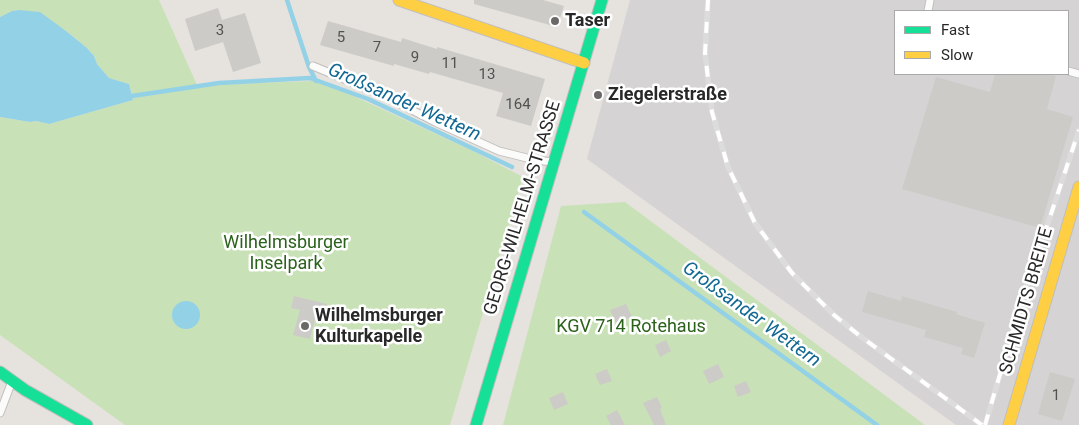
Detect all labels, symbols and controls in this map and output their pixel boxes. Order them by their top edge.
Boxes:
place label: Taser [565,10,610,32]
legend [894,10,1069,75]
marker: Taser [549,15,561,27]
text: Fast [941,21,970,39]
house number: 3 [216,22,224,40]
house number: 5 [337,29,345,47]
house number: 7 [373,39,381,57]
text: Slow [941,46,973,64]
house number: 9 [411,49,419,67]
house number: 11 [442,55,458,73]
water label: Großsander Wettern [324,59,484,147]
house number: 13 [479,66,495,84]
place label: Ziegelerstraße [608,84,727,106]
marker: Ziegelerstraße [592,89,604,101]
house number: 164 [505,96,531,114]
street label: GEORG-WILHELM-STRASSE [480,98,566,318]
street label: SCHMIDTS BREITE [996,225,1058,377]
park label: Wilhelmsburger Inselpark [223,232,349,274]
water label: Großsander Wettern [678,257,824,373]
place label: Wilhelmsburger Kulturkapelle [315,305,443,348]
park label: KGV 714 Rotehaus [556,316,706,338]
marker: Wilhelmsburger Kulturkapelle [299,320,311,332]
house number: 1 [1052,387,1060,405]

